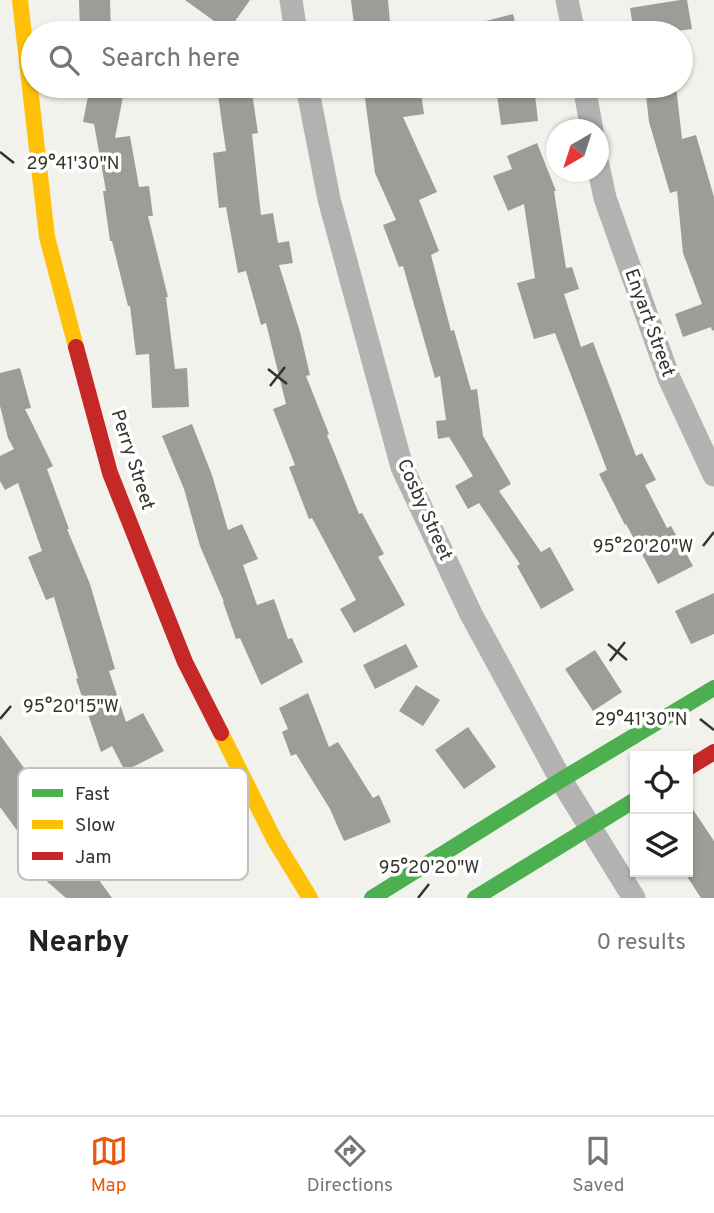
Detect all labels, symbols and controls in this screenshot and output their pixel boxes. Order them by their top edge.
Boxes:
search box [21,21,693,98]
icon: search [45,41,83,79]
text: Search here [101,43,240,76]
north arrow [546,119,609,182]
text: 29°41'30"N [26,153,120,176]
street label: Enyart Street [618,266,680,380]
street label: Perry Street [104,407,160,513]
street label: Cosby Street [391,455,457,565]
text: 95°20'20"W [593,536,693,559]
text: 95°20'15"W [23,696,119,719]
text: 29°41'30"N [594,709,688,732]
map controls [630,751,693,877]
button: locate [630,751,693,814]
legend [18,768,248,880]
text: Fast [75,783,110,807]
text: Slow [75,814,115,838]
button: layers [630,814,693,877]
text: Jam [75,846,112,870]
text: 95°20'20"W [379,857,479,880]
text: Nearby [28,925,129,962]
text: 0 results [597,929,686,958]
tab: Map [90,1132,128,1198]
tab: Directions [307,1132,393,1198]
tab: Saved [572,1132,624,1198]

